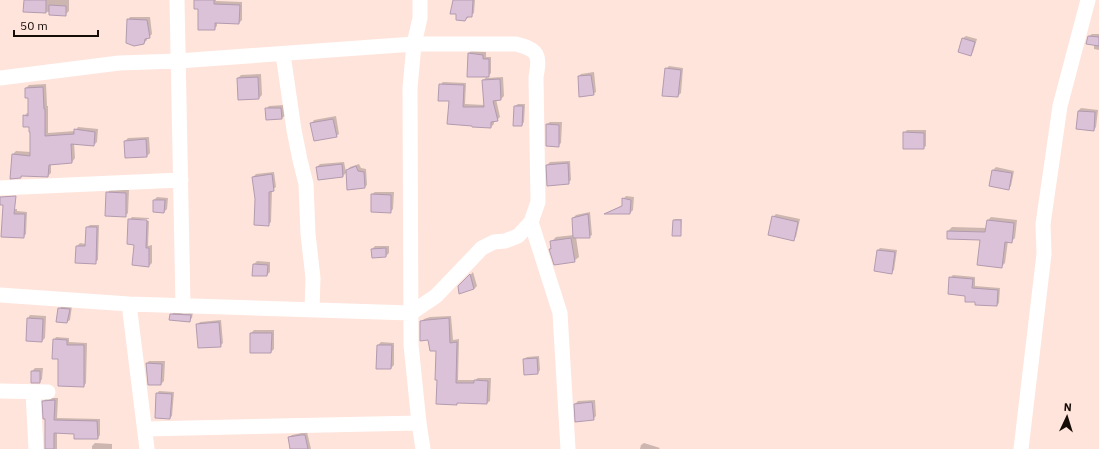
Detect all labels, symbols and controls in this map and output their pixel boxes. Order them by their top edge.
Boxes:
scale bar [14,12,98,38]
text: 50 m [20,18,48,33]
north arrow [1047,397,1087,437]
text: N [1063,400,1072,414]

